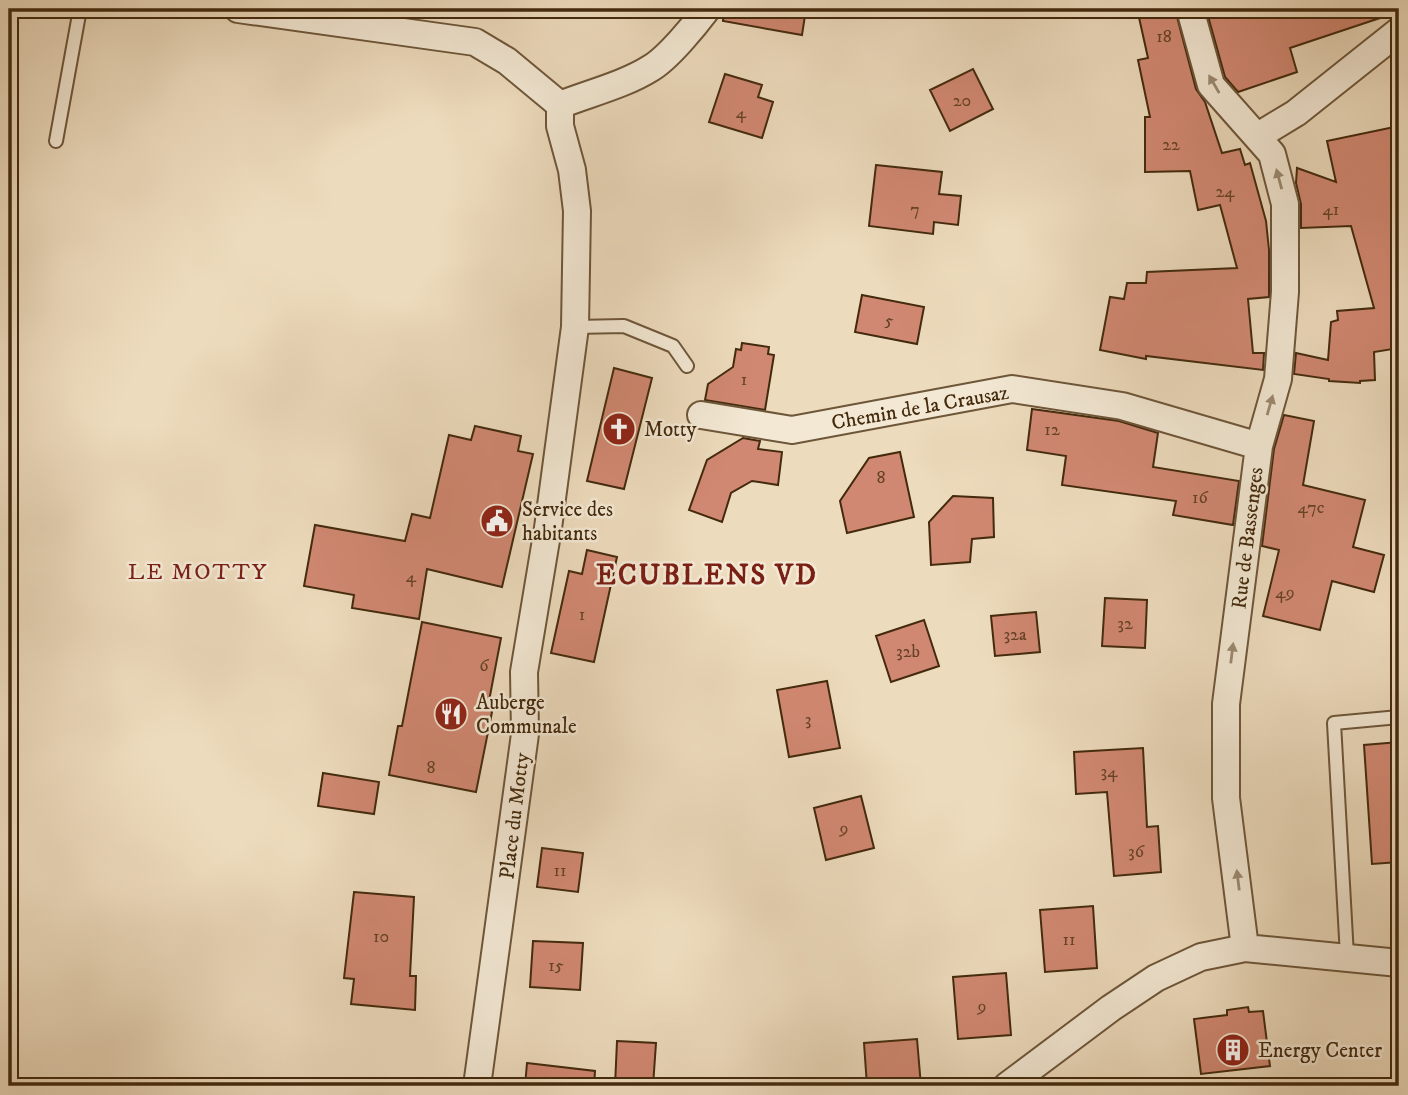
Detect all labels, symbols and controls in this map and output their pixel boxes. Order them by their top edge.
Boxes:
house number: 18 [1156,26,1172,48]
one-way arrow [1208,74,1221,94]
house number: 20 [953,90,971,112]
house number: 4 [736,102,747,124]
house number: 22 [1162,134,1180,156]
one-way arrow [1273,169,1283,190]
house number: 24 [1215,181,1235,203]
house number: 7 [910,199,920,221]
house number: 41 [1323,199,1339,221]
house number: 5 [885,310,894,332]
house number: 1 [741,369,747,391]
street label: Chemin de la Crausaz [830,380,1011,436]
one-way arrow [1266,394,1276,415]
church icon: Motty [600,410,638,448]
place label: Motty [644,417,698,443]
house number: 12 [1044,419,1060,441]
street label: Rue de Bassenges [1226,466,1270,611]
house number: 8 [876,467,886,489]
house number: 16 [1192,487,1209,509]
place label: Service des habitants [522,497,613,547]
house number: 47c [1297,497,1325,519]
public building icon: Service des habitants [478,502,516,540]
district label: LE MOTTY [128,558,268,587]
district label: ECUBLENS VD [596,558,818,593]
house number: 4 [406,566,417,588]
house number: 49 [1275,582,1295,604]
house number: 1 [579,604,585,626]
house number: 32 [1117,613,1133,635]
house number: 32a [1003,624,1027,646]
house number: 32b [896,641,920,663]
one-way arrow [1227,642,1238,664]
house number: 6 [479,655,489,677]
place label: Auberge Communale [476,690,577,740]
restaurant icon: Auberge Communale [432,695,470,733]
house number: 3 [805,709,811,731]
street label: Place du Motty [494,750,536,881]
house number: 8 [426,757,436,779]
house number: 34 [1100,761,1118,783]
house number: 9 [839,818,848,840]
house number: 36 [1128,841,1145,863]
house number: 11 [553,860,567,882]
one-way arrow [1232,869,1243,891]
house number: 10 [373,926,389,948]
house number: 11 [1062,929,1076,951]
house number: 15 [548,955,564,977]
house number: 9 [977,996,986,1018]
building icon: Energy Center [1214,1031,1252,1069]
place label: Energy Center [1258,1038,1382,1064]

